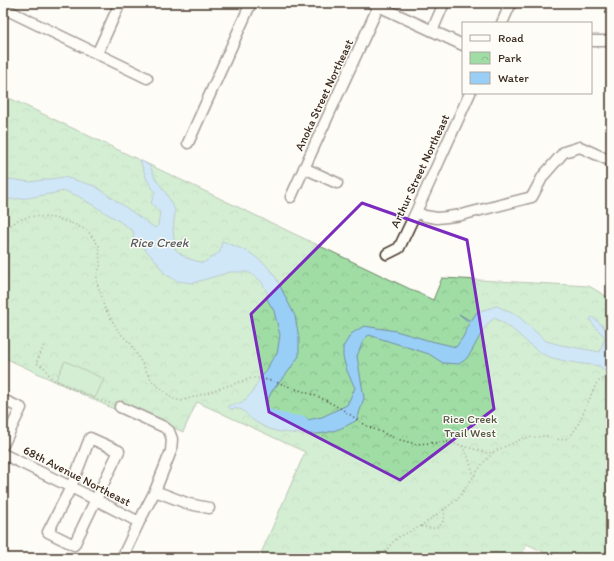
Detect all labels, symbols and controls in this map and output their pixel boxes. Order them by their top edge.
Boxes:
legend [462,22,592,94]
text: Road [498,31,524,45]
street label: Anoka Street Northeast [292,37,356,153]
text: Park [498,51,522,65]
text: Water [498,71,529,85]
street label: Arthur Street Northeast [388,112,453,230]
water label: Rice Creek [130,235,190,250]
park label: Rice Creek Trail West [443,412,498,440]
street label: 68th Avenue Northeast [21,443,133,509]

